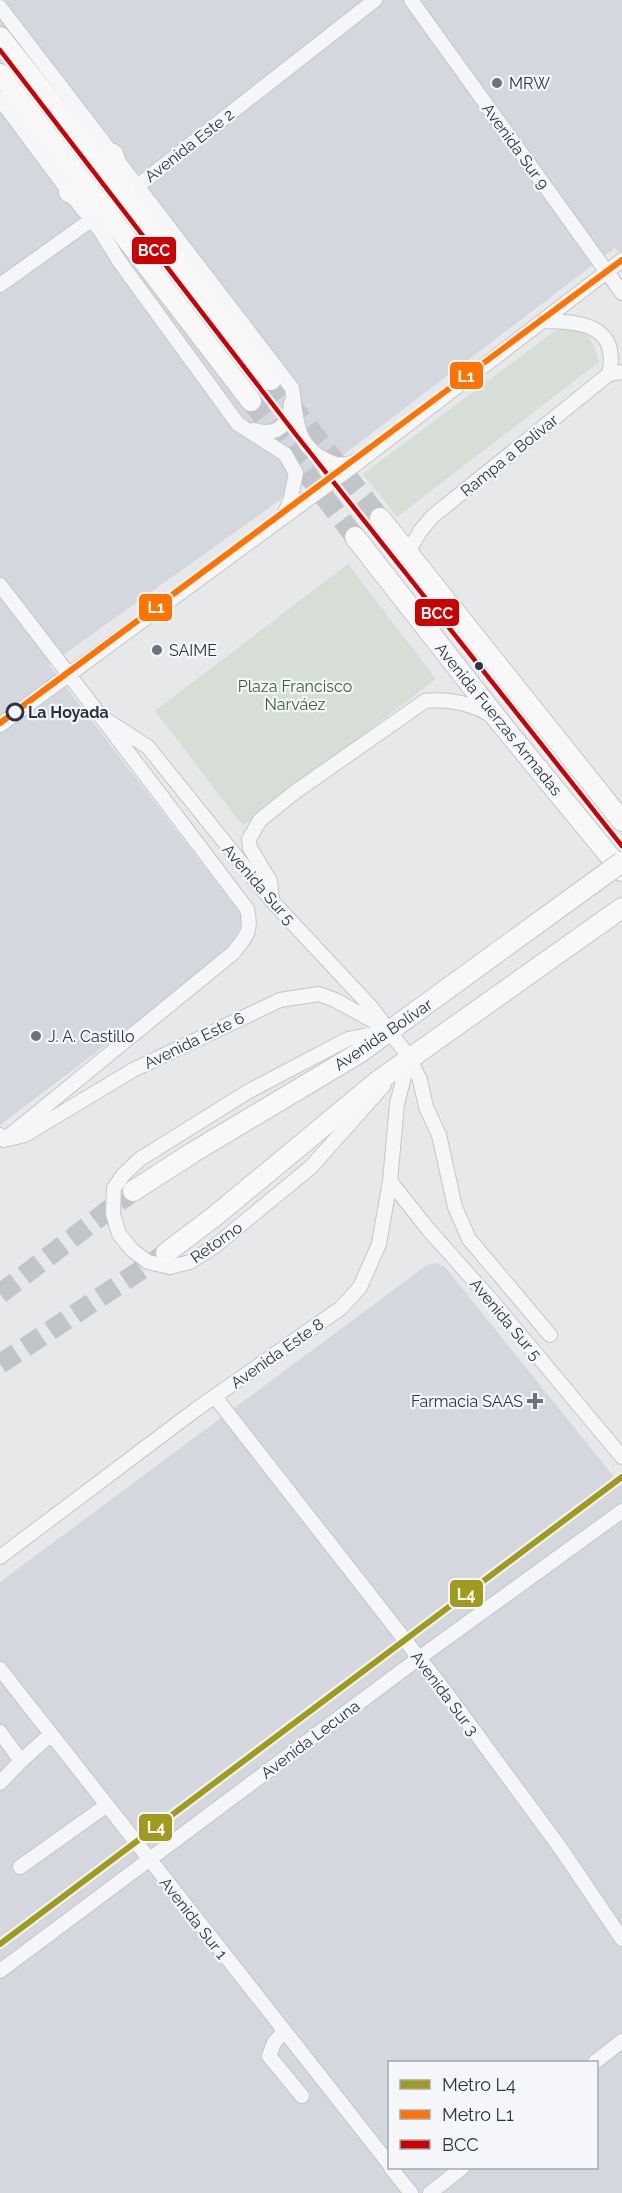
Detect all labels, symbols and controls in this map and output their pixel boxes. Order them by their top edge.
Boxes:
place label: MRW [509,74,550,93]
marker: MRW [490,76,504,90]
street label: Avenida Sur 9 [478,100,553,193]
street label: Avenida Este 2 [141,105,238,186]
line badge: BCC [131,236,177,265]
text: BCC [138,241,170,260]
line badge: L1 [449,361,484,390]
text: L1 [457,367,475,386]
street label: Rampa a Bolívar [457,410,562,501]
line badge: L1 [138,593,173,622]
text: L1 [147,598,165,617]
line badge: BCC [414,598,460,627]
text: BCC [421,604,453,623]
street label: Avenida Fuerzas Armadas [431,639,566,800]
place label: SAIME [169,641,217,660]
marker: SAIME [150,643,164,657]
unlabelled marker [473,660,485,672]
park label: Plaza Francisco Narváez [238,677,352,714]
marker: La Hoyada [6,703,24,721]
place label: La Hoyada [28,703,109,722]
street label: Avenida Sur 5 [218,840,299,929]
street label: Avenida Bolívar [331,994,436,1074]
street label: Avenida Este 6 [141,1008,247,1073]
place label: J. A. Castillo [48,1027,135,1046]
marker: J. A. Castillo [29,1029,43,1043]
street label: Retorno [187,1218,246,1267]
street label: Avenida Sur 5 [466,1275,545,1364]
street label: Avenida Este 8 [227,1314,327,1392]
place label: Farmacia SAAS [411,1392,523,1411]
marker: Farmacia SAAS [528,1394,542,1408]
line badge: L4 [449,1579,484,1608]
text: L4 [457,1585,475,1604]
street label: Avenida Sur 3 [407,1647,482,1739]
street label: Avenida Lecuna [257,1696,363,1783]
line badge: L4 [138,1813,173,1842]
text: L4 [147,1818,165,1837]
street label: Avenida Sur 1 [156,1873,232,1963]
legend [388,2061,598,2169]
text: Metro L4 [442,2074,516,2095]
text: Metro L1 [442,2104,514,2125]
text: BCC [442,2134,479,2155]

